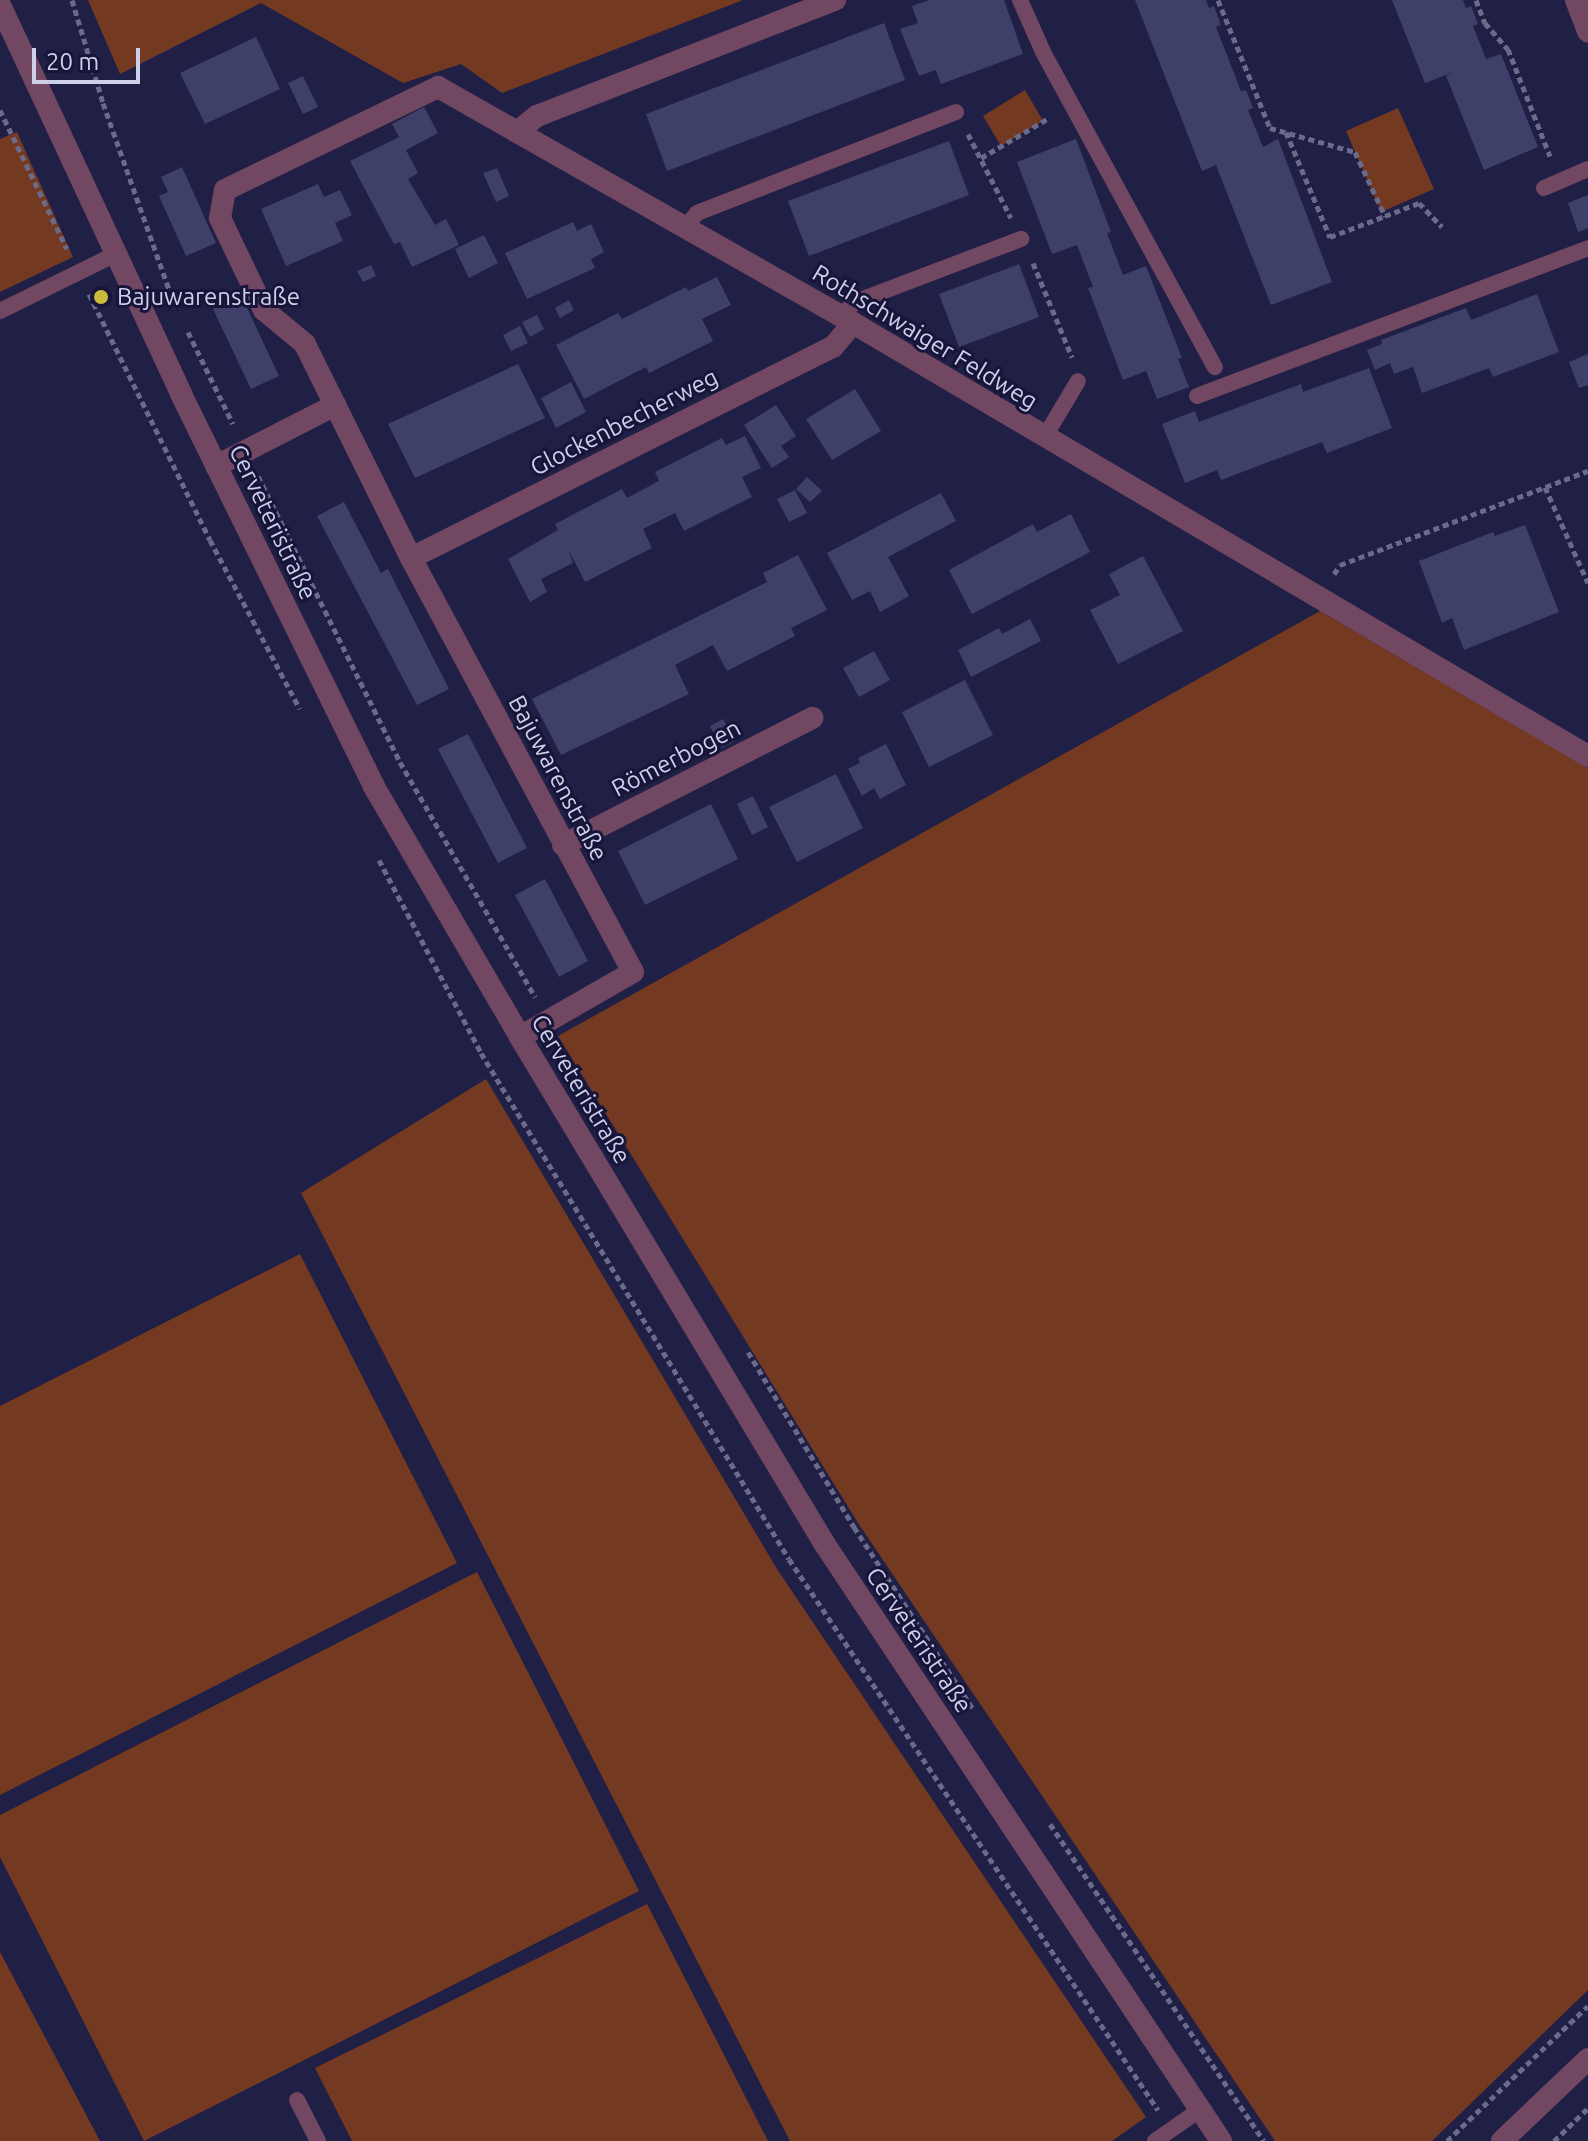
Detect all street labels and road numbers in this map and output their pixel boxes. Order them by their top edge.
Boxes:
street label: Rothschwaiger Feldweg [807,258,1043,416]
street label: Glockenbecherweg [525,362,723,482]
street label: Cerveteristraße [223,440,323,604]
street label: Bajuwarenstraße [502,690,614,866]
street label: Römerbogen [607,713,745,803]
street label: Cerveteristraße [525,1009,637,1169]
street label: Cerveteristraße [860,1562,978,1718]

